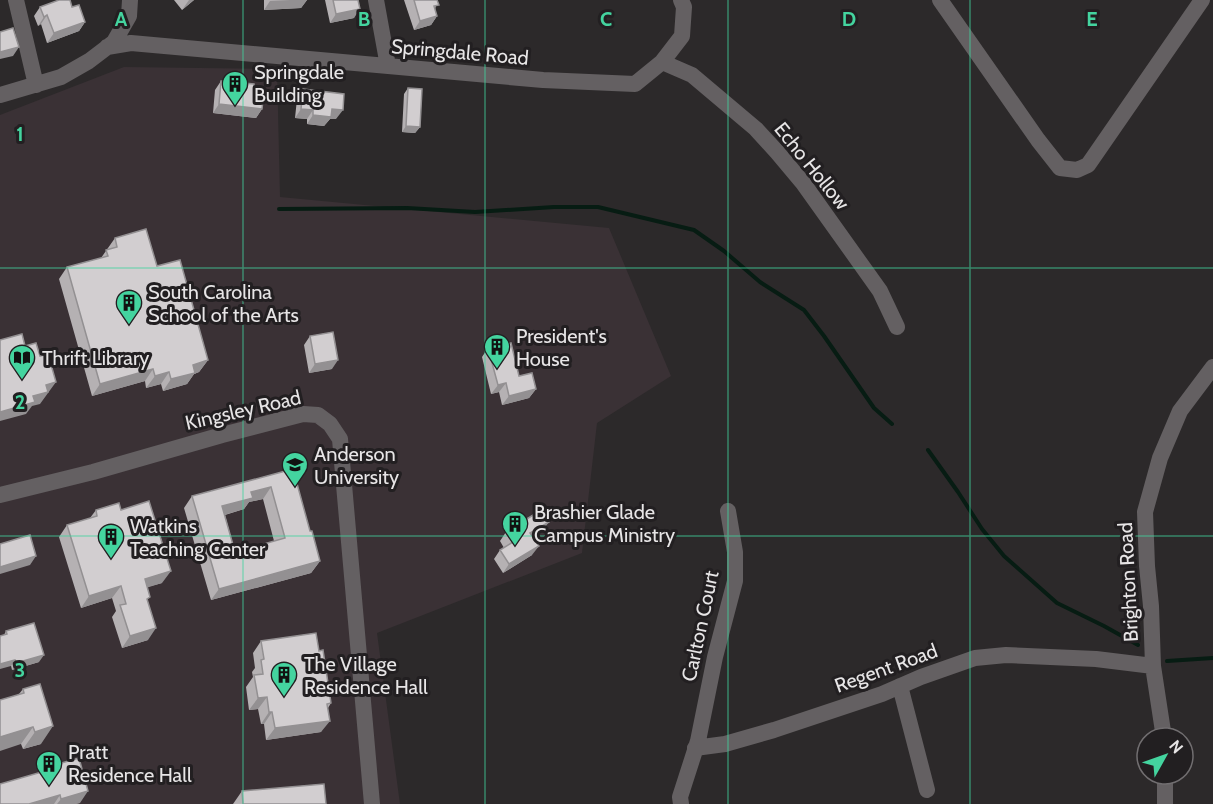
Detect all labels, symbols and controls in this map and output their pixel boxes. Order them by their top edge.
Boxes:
text: A [115,7,128,31]
text: B [358,7,370,31]
text: C [600,7,612,31]
text: D [842,7,856,31]
text: E [1086,7,1098,31]
street label: Springdale Road [390,34,530,70]
place label: Springdale Building [254,60,344,107]
building icon: Springdale Building [220,69,250,107]
street label: Echo Hollow [769,117,855,215]
text: 1 [16,122,24,146]
place label: South Carolina School of the Arts [148,280,299,327]
building icon: South Carolina School of the Arts [114,288,144,326]
place label: President's House [516,324,607,371]
building icon: President's House [482,332,512,370]
library icon: Thrift Library [7,343,37,381]
place label: Thrift Library [42,346,149,370]
street label: Kingsley Road [183,385,303,435]
text: 2 [15,390,25,414]
place label: Anderson University [314,442,399,489]
school or university icon: Anderson University [280,450,310,488]
place label: Brashier Glade Campus Ministry [534,500,675,547]
building icon: Brashier Glade Campus Ministry [500,509,530,547]
place label: Watkins Teaching Center [130,514,266,561]
building icon: Watkins Teaching Center [96,522,126,560]
street label: Brighton Road [1113,522,1143,642]
street label: Carlton Court [677,568,724,684]
street label: Regent Road [831,638,941,698]
place label: The Village Residence Hall [304,652,428,699]
text: 3 [15,658,25,682]
building icon: The Village Residence Hall [269,660,299,698]
north arrow [1135,726,1195,786]
text: N [1165,736,1187,757]
place label: Pratt Residence Hall [68,740,192,787]
building icon: Pratt Residence Hall [34,749,64,787]

